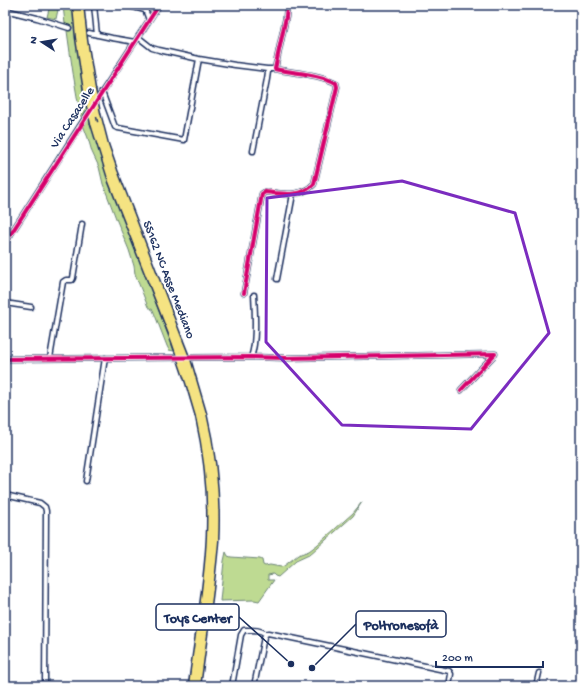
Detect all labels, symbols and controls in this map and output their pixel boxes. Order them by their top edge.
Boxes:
north arrow [22,22,62,62]
text: N [28,36,41,45]
street label: Via Casacelle [47,84,99,152]
street label: SS162 NC Asse Mediano [139,219,198,341]
callout: Toys Center [156,604,239,630]
text: Toys Center [163,611,234,628]
callout: Poltronesofà [356,611,446,637]
text: Poltronesofà [363,618,439,635]
scale bar [436,643,543,669]
text: 200 m [442,652,473,666]

